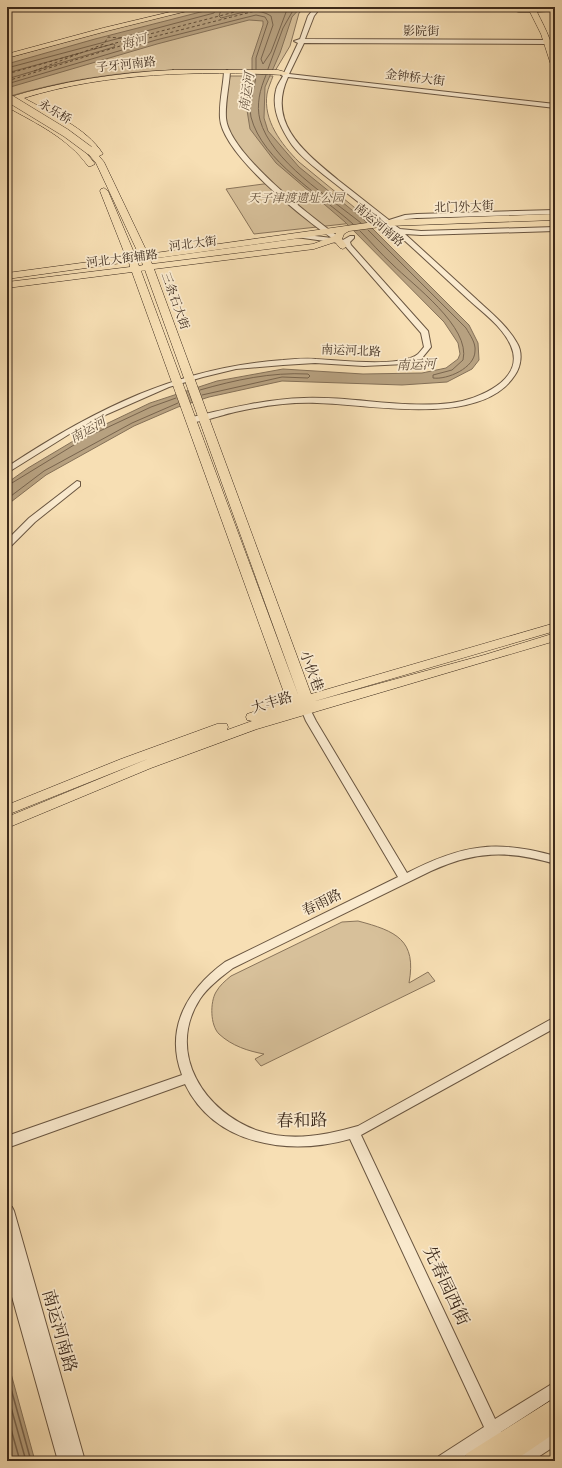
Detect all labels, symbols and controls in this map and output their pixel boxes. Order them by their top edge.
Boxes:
street label: 影院街 [403,24,440,39]
water label: 海河 [119,30,151,53]
street label: 子牙河南路 [95,54,157,76]
street label: 金钟桥大街 [384,67,447,89]
water label: 南运河 [236,70,258,113]
street label: 永乐桥 [36,96,74,128]
park label: 天子津渡遗址公园 [248,191,346,206]
street label: 北门外大街 [434,198,495,216]
street label: 南运河南路 [351,200,407,250]
street label: 河北大街 [168,234,219,254]
street label: 河北大街辅路 [85,247,159,271]
street label: 三条石大街 [158,270,193,333]
street label: 南运河北路 [321,342,381,360]
water label: 南运河 [396,356,438,374]
water label: 南运河 [67,413,111,446]
street label: 小伙巷 [295,648,327,694]
street label: 大丰路 [249,688,295,718]
street label: 春雨路 [299,886,345,920]
street label: 春和路 [276,1110,328,1132]
street label: 先春园西街 [418,1243,474,1329]
street label: 南运河南路 [37,1287,81,1375]

